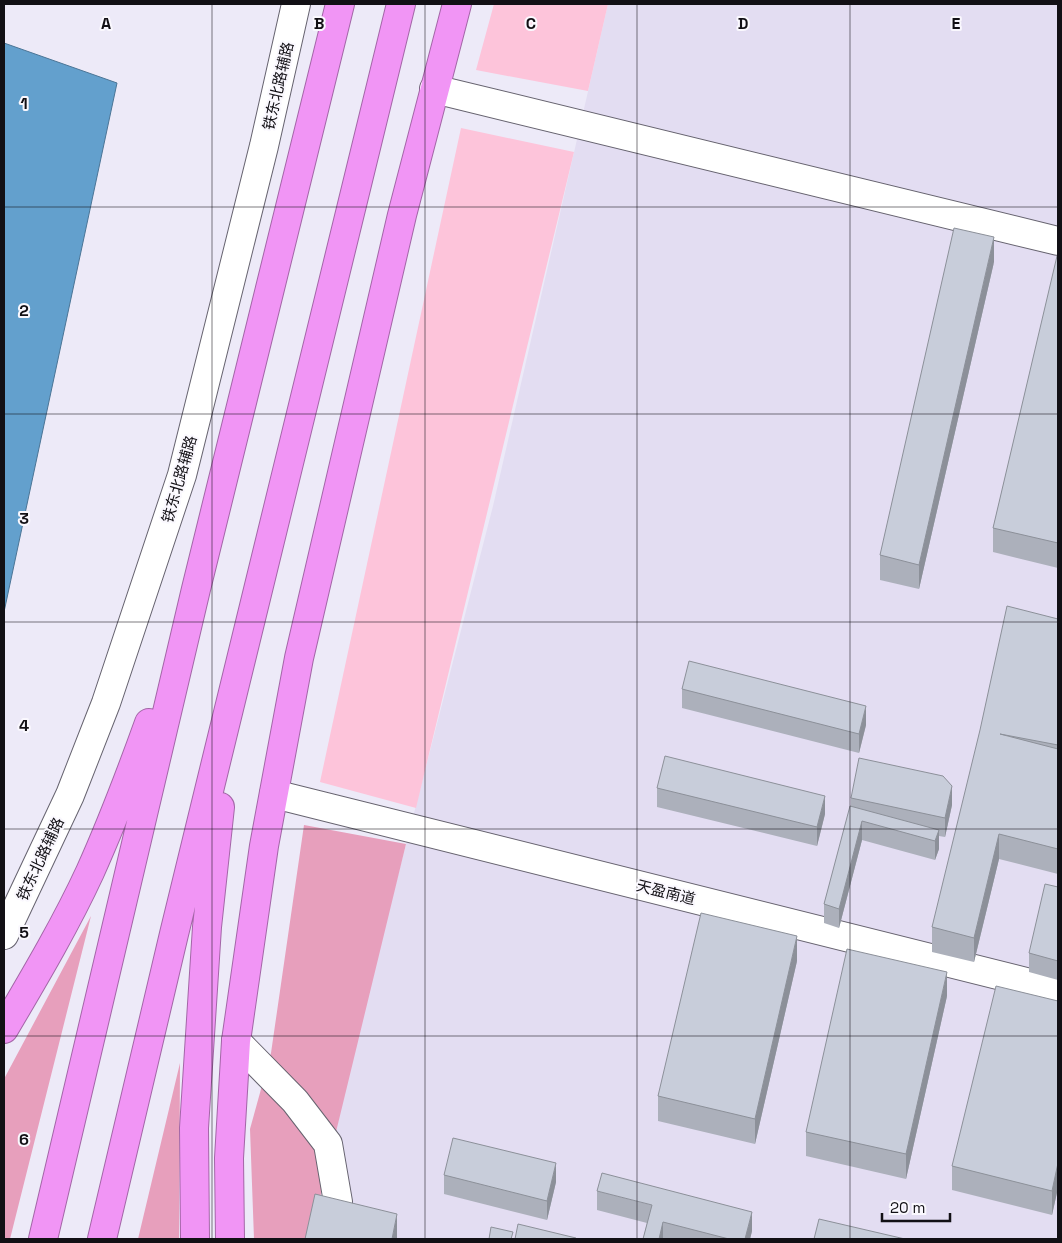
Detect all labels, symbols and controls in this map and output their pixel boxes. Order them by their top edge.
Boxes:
text: A [101,13,111,34]
text: B [314,13,324,34]
text: C [526,13,536,34]
text: D [738,13,748,34]
text: E [952,13,961,34]
street label: 铁东北路辅路 [259,40,297,132]
text: 1 [20,93,28,114]
text: 2 [19,300,29,321]
street label: 铁东北路辅路 [157,433,201,525]
text: 3 [19,508,29,529]
text: 4 [19,715,29,736]
street label: 铁东北路辅路 [12,814,68,904]
street label: 天盈南道 [635,876,697,908]
text: 5 [19,922,29,943]
text: 6 [19,1129,29,1150]
scale bar [882,1190,950,1222]
text: 20 m [890,1198,925,1217]

